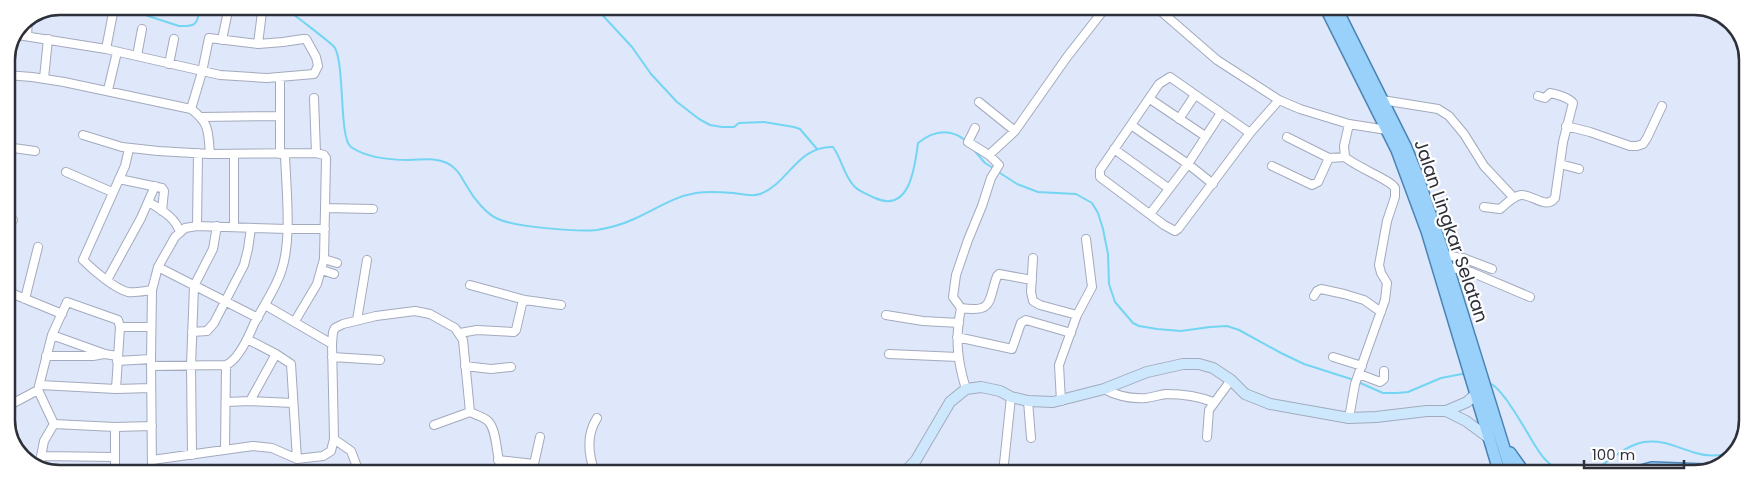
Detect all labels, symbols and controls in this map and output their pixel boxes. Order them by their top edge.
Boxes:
street label: Jalan Lingkar Selatan [1408,136,1495,326]
scale bar [1584,438,1684,470]
text: 100 m [1592,444,1635,465]

